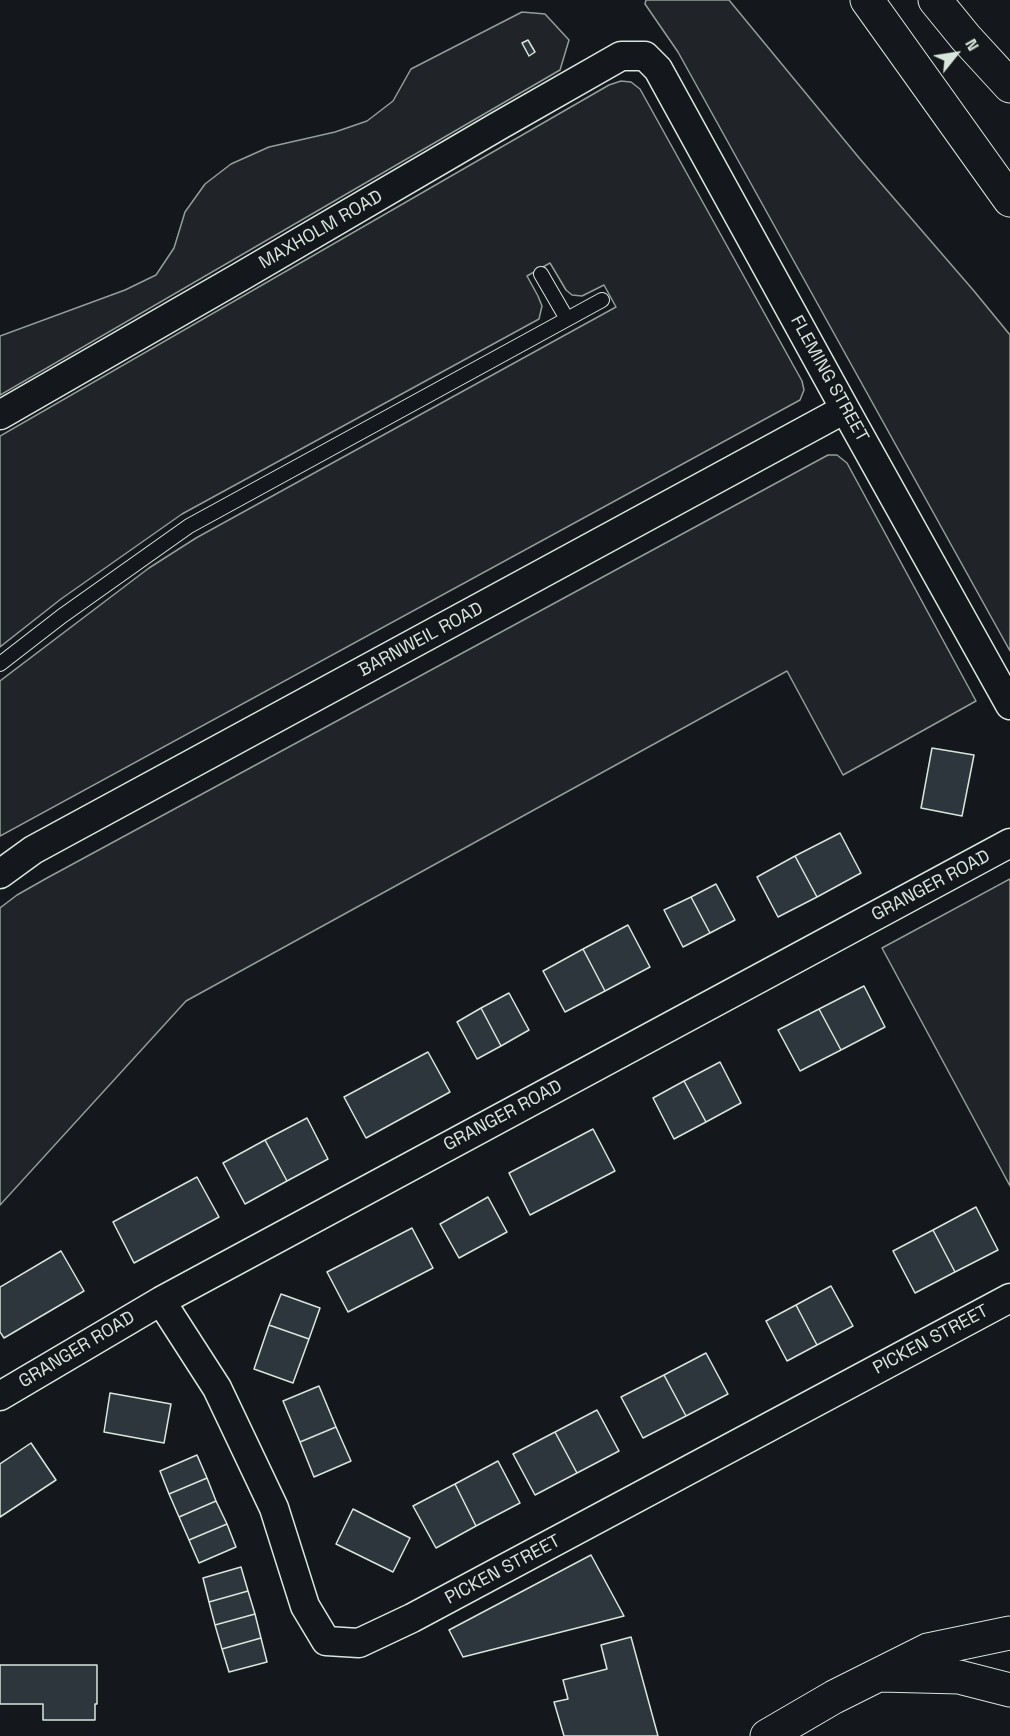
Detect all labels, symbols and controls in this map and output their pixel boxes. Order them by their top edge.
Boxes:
north arrow [926,24,986,84]
text: N [960,35,984,55]
street label: MAXHOLM ROAD [256,186,386,274]
street label: FLEMING STREET [785,312,873,446]
street label: BARNWEIL ROAD [355,598,487,682]
street label: GRANGER ROAD [868,846,994,926]
street label: GRANGER ROAD [440,1076,566,1156]
street label: PICKEN STREET [870,1300,992,1380]
street label: GRANGER ROAD [15,1307,139,1393]
street label: PICKEN STREET [442,1530,564,1610]

